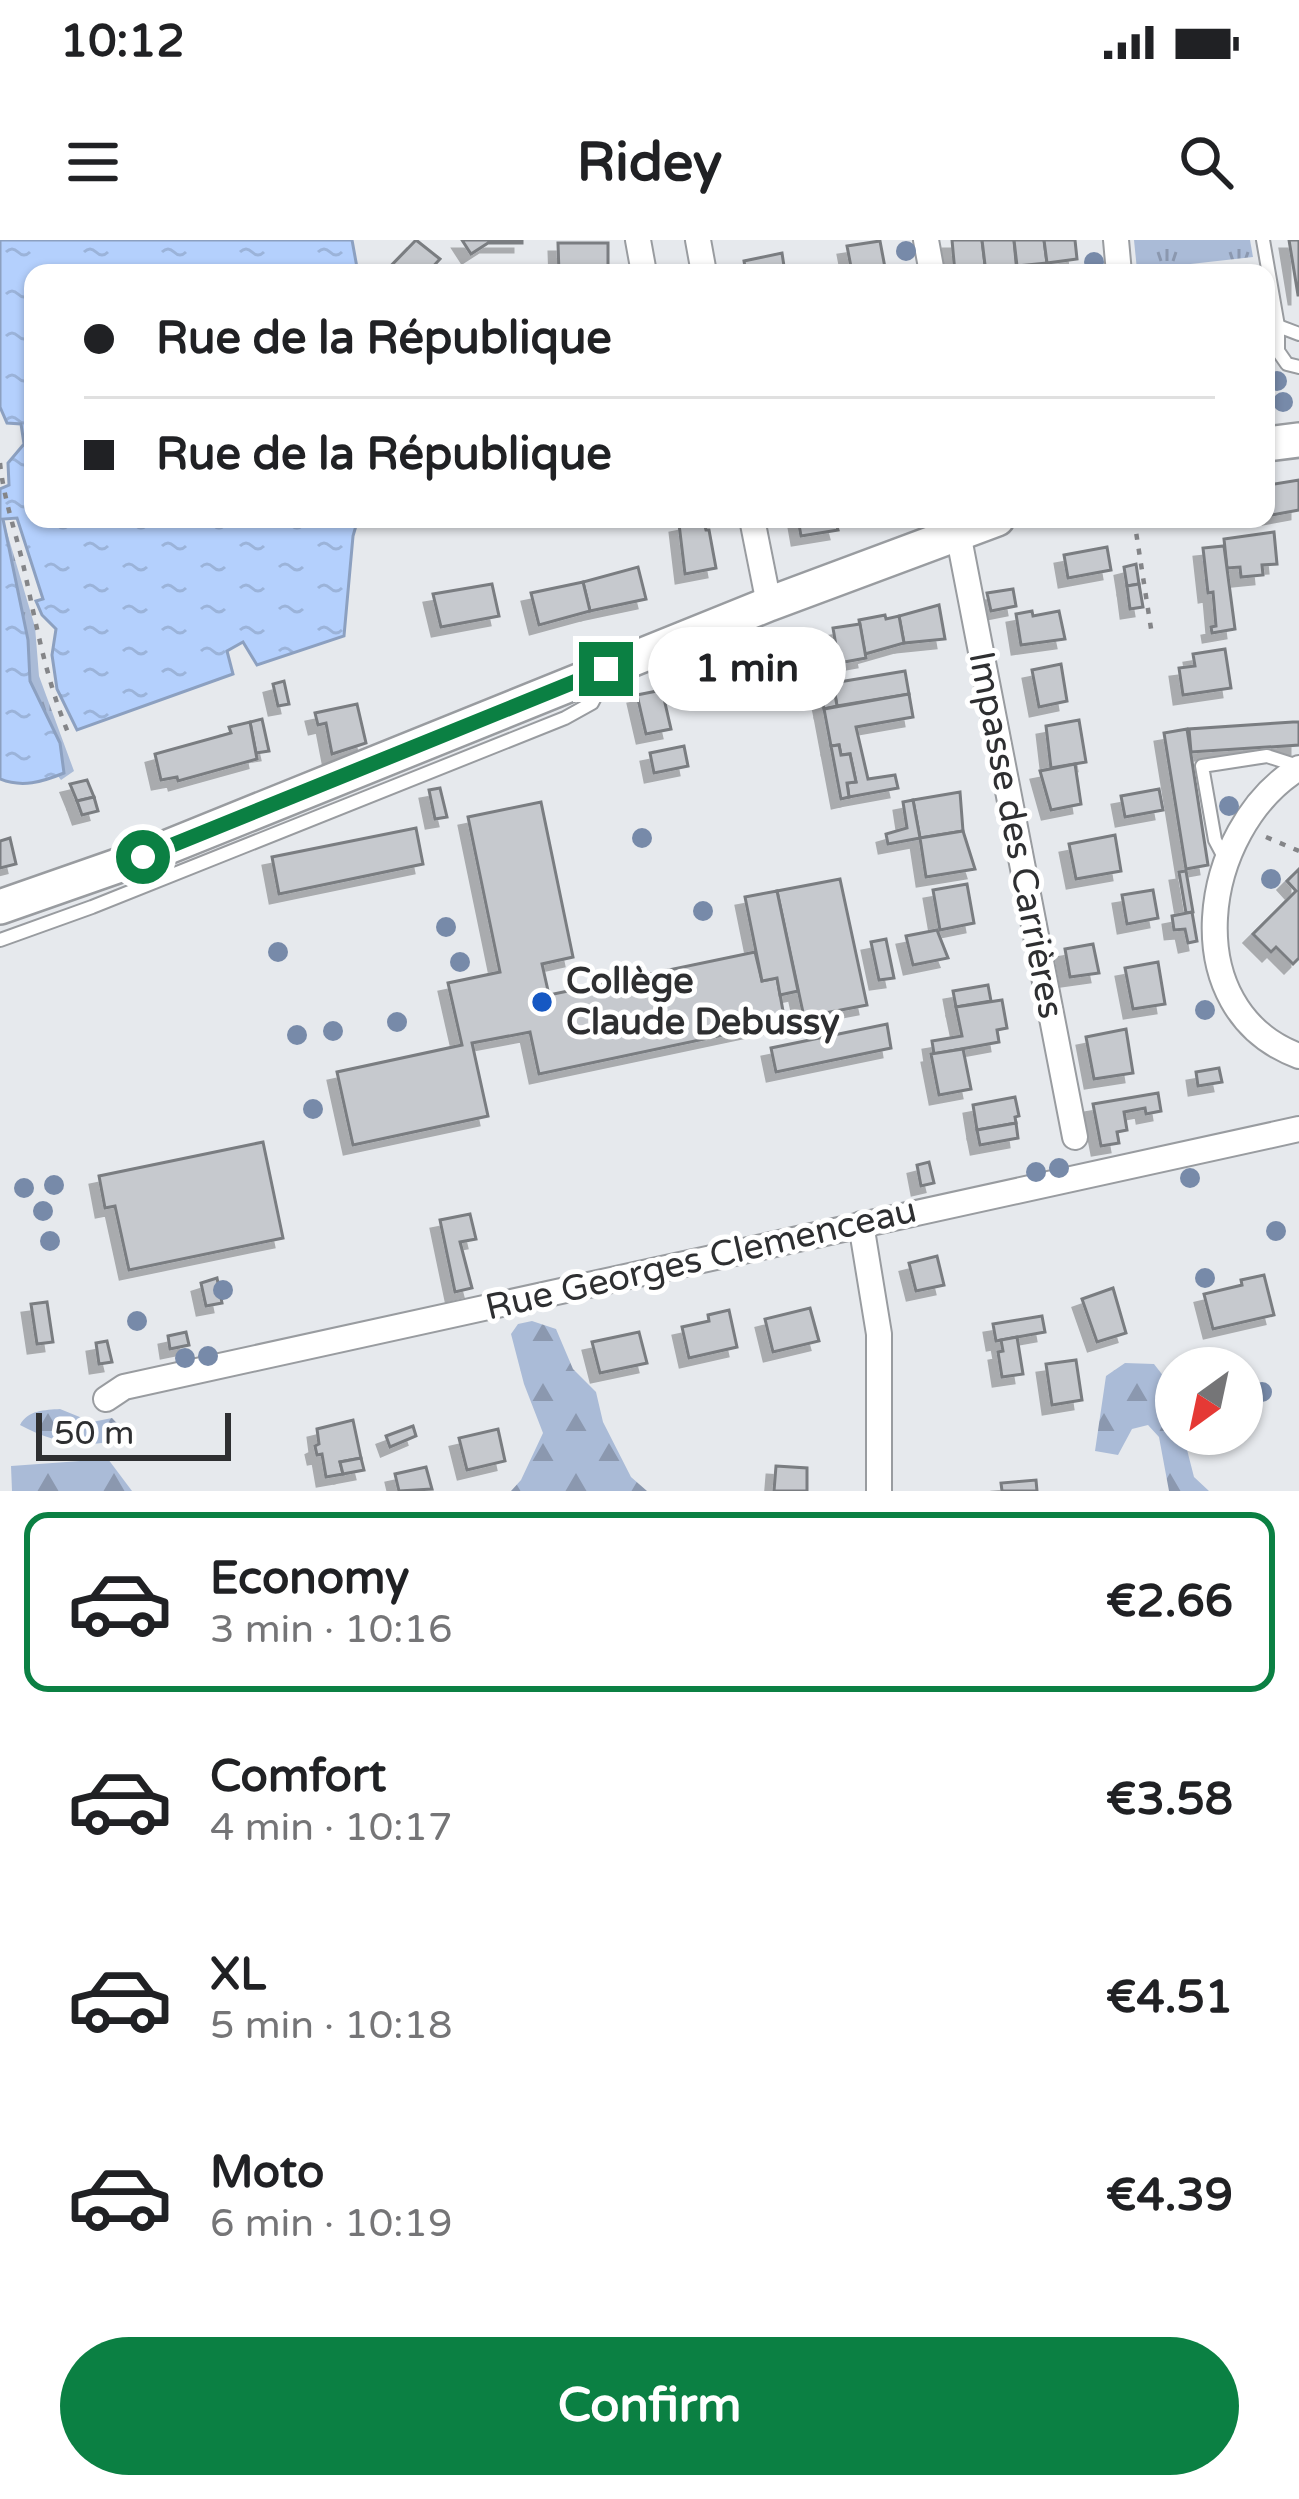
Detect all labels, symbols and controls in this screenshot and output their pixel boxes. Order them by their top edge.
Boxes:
text: 10:12 [60,15,185,69]
icon: menu [60,129,126,195]
icon: search [1173,129,1239,195]
text: Ridey [577,130,722,195]
text: Rue de la République [156,312,612,366]
text: Rue de la République [156,428,612,482]
callout: 1 min [648,627,846,711]
route end [579,642,633,696]
text: 1 min [695,645,799,692]
street label: Impasse des Carrières [959,648,1073,1022]
route start [116,830,170,884]
place label: Collège Claude Debussy [566,960,840,1044]
marker: Collège Claude Debussy [529,989,555,1015]
street label: Rue Georges Clemenceau [481,1188,921,1330]
north arrow [1155,1347,1263,1455]
map controls [1155,1347,1263,1455]
scale bar [36,1407,231,1460]
text: 50 m [54,1414,134,1453]
icon: car [66,1548,174,1656]
text: Economy [210,1552,409,1606]
text: €2.66 [1106,1575,1233,1629]
text: 3 min · 10:16 [210,1606,452,1653]
icon: car [66,1746,174,1854]
text: Comfort [210,1750,386,1804]
text: €3.58 [1106,1773,1233,1827]
text: 4 min · 10:17 [210,1804,452,1851]
icon: car [66,1944,174,2052]
text: XL [210,1948,266,2002]
text: €4.51 [1106,1971,1233,2025]
text: 5 min · 10:18 [210,2002,452,2049]
icon: car [66,2142,174,2250]
text: Moto [210,2146,324,2200]
text: €4.39 [1106,2169,1233,2223]
text: 6 min · 10:19 [210,2200,452,2247]
button: Confirm [60,2337,1239,2475]

